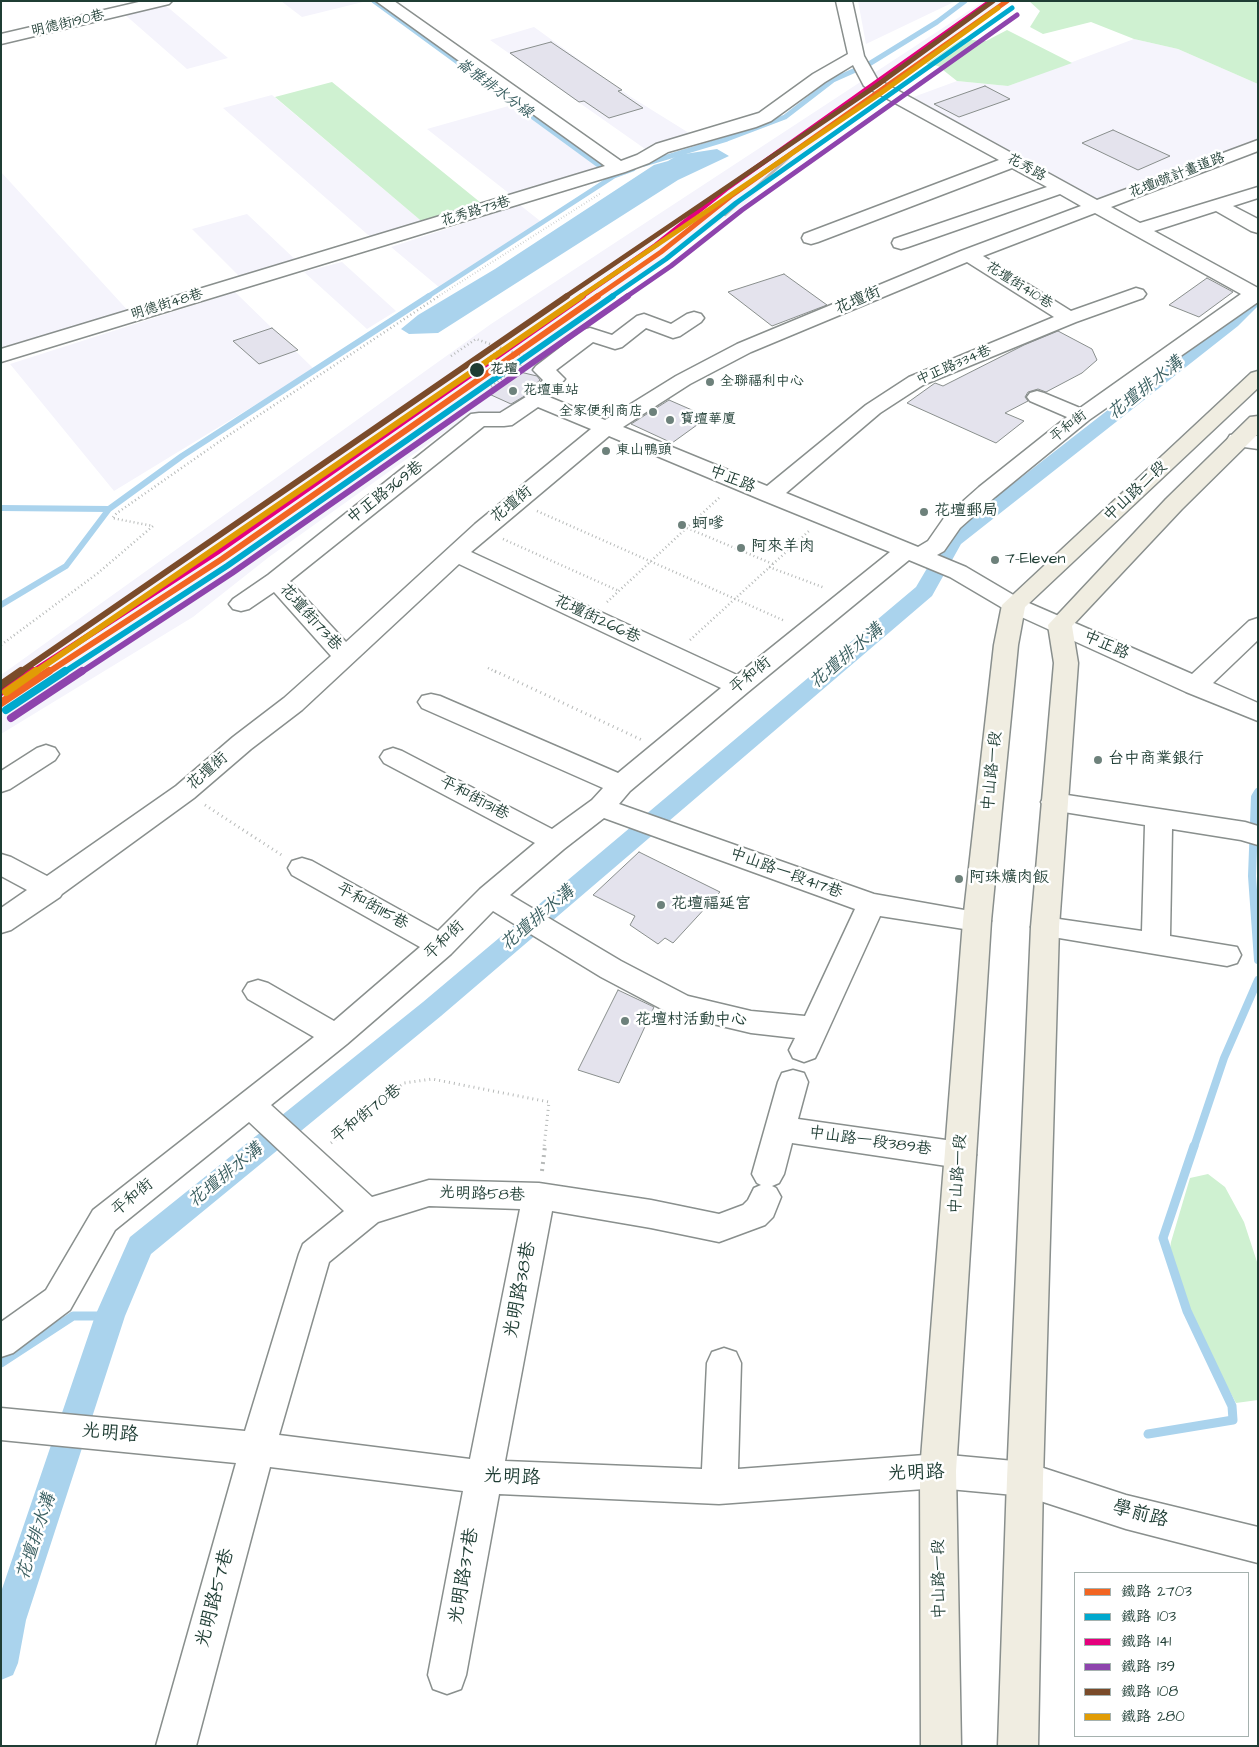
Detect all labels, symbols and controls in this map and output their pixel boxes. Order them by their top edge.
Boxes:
street label: 明德街190巷 [30,7,106,41]
water label: 崙雅排水分線 [452,55,536,123]
street label: 花秀路 [1004,150,1048,186]
street label: 花壇11號計畫道路 [1127,150,1227,202]
street label: 花秀路73巷 [439,193,513,231]
street label: 花壇街410巷 [982,259,1056,313]
street label: 花壇街 [832,283,884,319]
street label: 明德街48巷 [129,286,205,324]
street label: 中正路334巷 [914,343,994,389]
water label: 花壇排水溝 [1104,353,1188,425]
marker: 花壇 [468,361,486,379]
place label: 花壇 [490,362,518,378]
place label: 全聯福利中心 [720,374,804,390]
marker: 全聯福利中心 [704,376,716,388]
place label: 花壇車站 [523,383,579,399]
marker: 花壇車站 [507,385,519,397]
place label: 全家便利商店 [559,404,643,420]
marker: 全家便利商店 [647,406,659,418]
street label: 平和街 [1047,407,1091,447]
place label: 寶壇華廈 [680,412,736,428]
marker: 寶壇華廈 [664,414,676,426]
place label: 東山鴨頭 [616,443,672,459]
marker: 東山鴨頭 [600,445,612,457]
street label: 中正路369巷 [344,457,428,529]
street label: 中山路二段 [1100,458,1172,526]
street label: 中正路 [706,462,758,498]
street label: 花壇街 [487,482,537,528]
place label: 花壇郵局 [934,502,998,522]
marker: 花壇郵局 [918,506,930,518]
place label: 蚵嗲 [692,515,724,535]
marker: 蚵嗲 [676,519,688,531]
place label: 阿來羊肉 [751,538,815,558]
marker: 阿來羊肉 [735,542,747,554]
place label: 7-Eleven [1005,550,1065,570]
marker: 7-Eleven [989,554,1001,566]
street label: 花壇街173巷 [275,580,345,656]
street label: 花壇街266巷 [551,592,643,648]
water label: 花壇排水溝 [806,620,888,694]
street label: 中正路 [1080,627,1132,665]
street label: 平和街 [726,653,776,699]
street label: 中山路一段 [979,730,1007,812]
street label: 花壇街 [184,749,232,795]
place label: 台中商業銀行 [1108,750,1204,770]
marker: 台中商業銀行 [1092,754,1104,766]
street label: 平和街131巷 [436,773,512,825]
street label: 中山路一段417巷 [727,845,845,903]
place label: 阿珠爌肉飯 [969,869,1049,889]
marker: 阿珠爌肉飯 [953,873,965,885]
street label: 平和街115巷 [333,879,411,935]
water label: 花壇排水溝 [497,882,579,956]
place label: 花壇福延宮 [671,895,751,915]
marker: 花壇福延宮 [655,899,667,911]
street label: 平和街 [421,917,469,965]
place label: 花壇村活動中心 [635,1011,747,1031]
marker: 花壇村活動中心 [619,1015,631,1027]
street label: 平和街70巷 [328,1081,406,1147]
street label: 中山路一段389巷 [807,1124,933,1160]
street label: 中山路一段 [947,1133,971,1215]
water label: 花壇排水溝 [184,1139,268,1213]
street label: 平和街 [108,1175,158,1221]
street label: 光明路58巷 [439,1184,525,1206]
street label: 光明路38巷 [500,1240,542,1340]
street label: 光明路 [81,1420,139,1448]
street label: 光明路 [887,1462,945,1486]
street label: 光明路 [483,1465,541,1491]
water label: 花壇排水溝 [13,1491,61,1583]
street label: 學前路 [1110,1497,1170,1533]
street label: 光明路37巷 [445,1526,485,1626]
street label: 中山路一段 [930,1539,950,1619]
street label: 光明路57巷 [192,1546,240,1650]
legend [1074,1572,1249,1737]
text: 鐵路 2703 [1121,1581,1192,1602]
text: 鐵路 103 [1121,1606,1176,1627]
text: 鐵路 141 [1121,1631,1171,1652]
text: 鐵路 139 [1121,1656,1175,1677]
text: 鐵路 108 [1121,1681,1178,1702]
text: 鐵路 280 [1121,1706,1185,1727]

